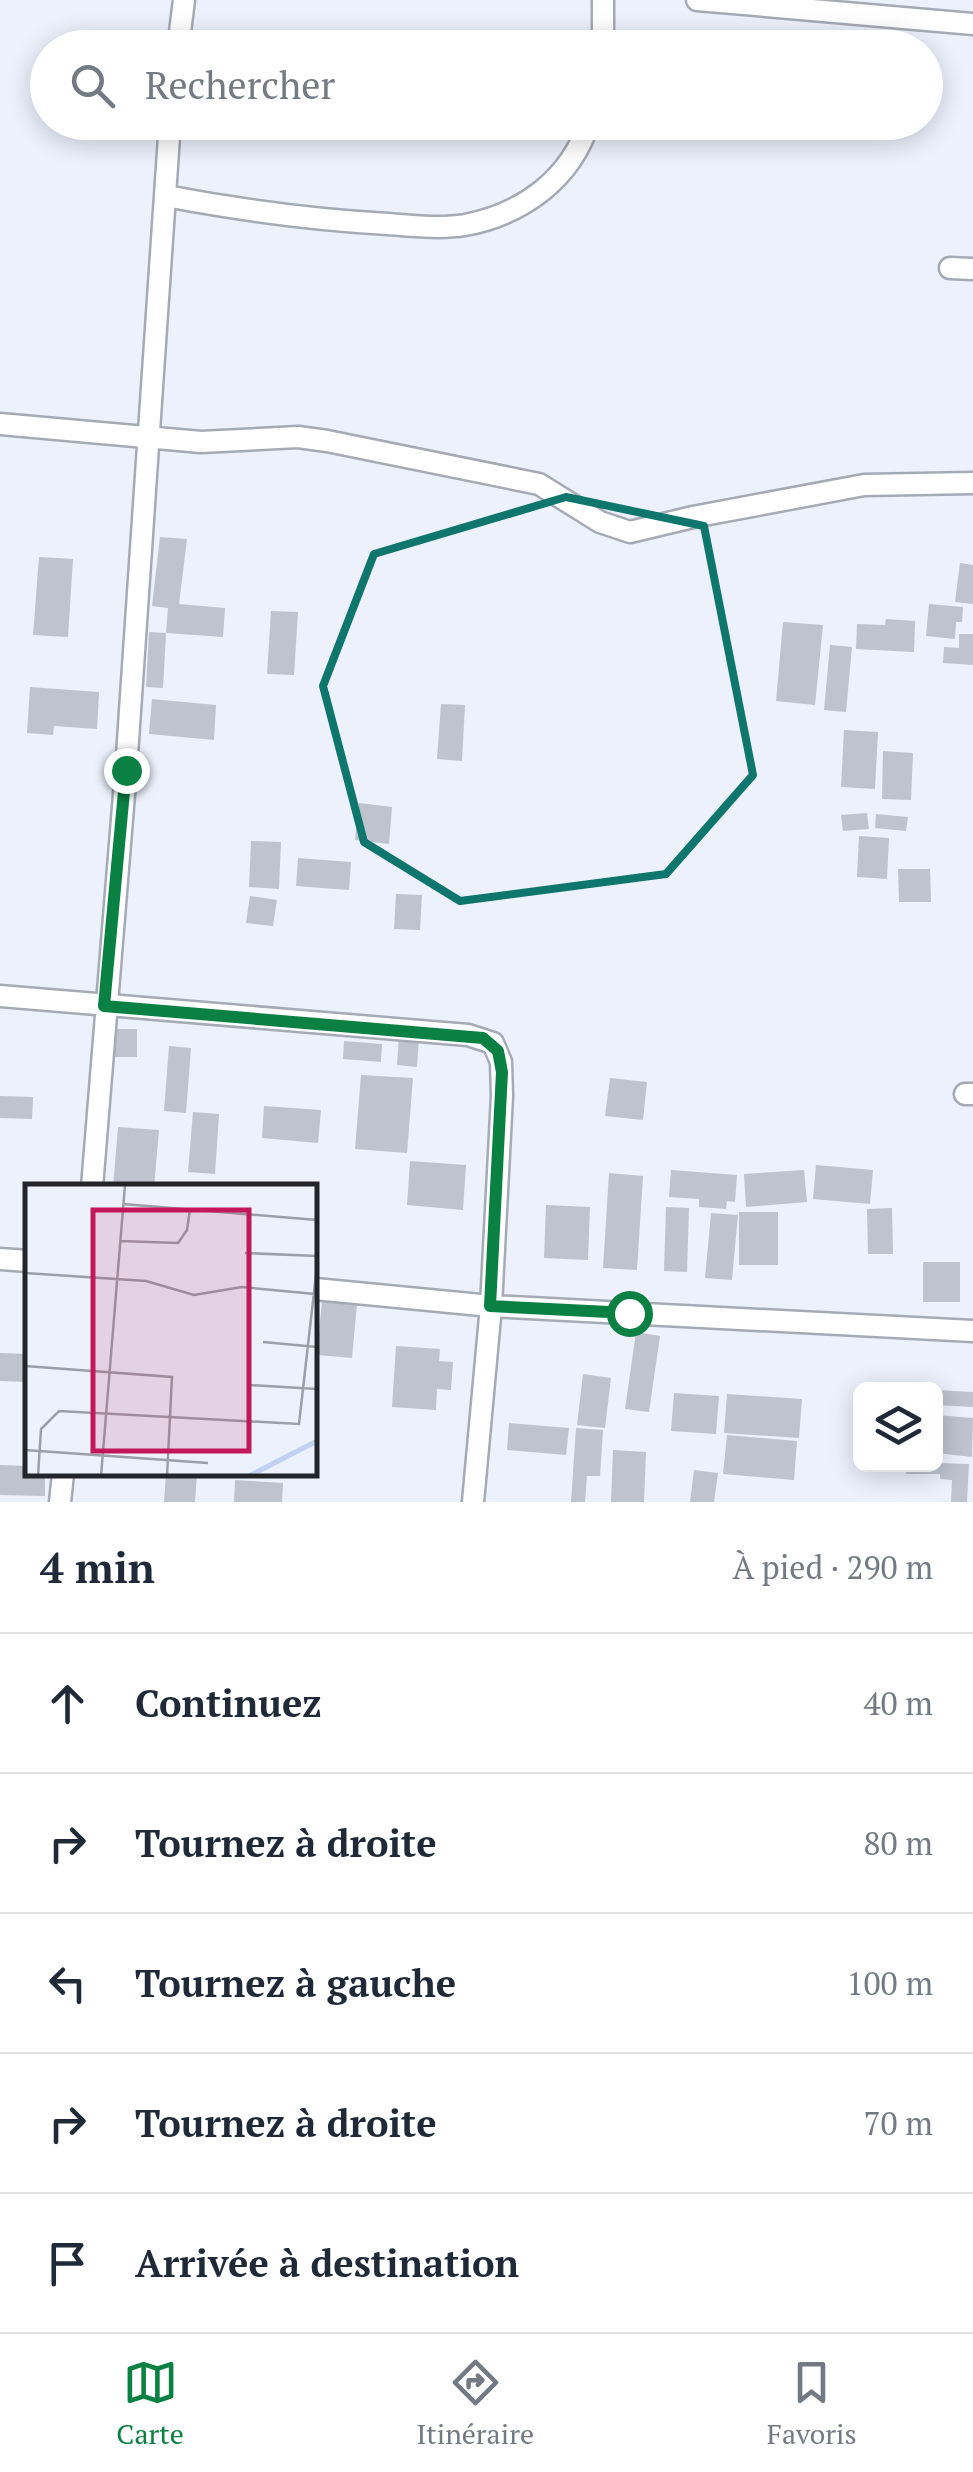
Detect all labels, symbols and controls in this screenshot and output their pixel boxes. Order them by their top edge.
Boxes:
search box [30,30,943,140]
icon: search [65,58,120,113]
text: Rechercher [145,60,335,110]
route end [104,748,150,794]
inset map [25,1184,318,1477]
route start [607,1291,653,1337]
map controls [853,1382,943,1472]
button: layers [853,1382,943,1472]
text: 4 min [40,1539,155,1595]
text: À pied · 290 m [733,1546,933,1588]
icon: ahead [40,1676,95,1731]
text: Continuez [135,1678,322,1728]
text: 40 m [863,1682,933,1724]
icon: right [40,1816,95,1871]
text: Tournez à droite [135,1818,437,1868]
text: 80 m [863,1822,933,1864]
icon: left [40,1956,95,2011]
text: Tournez à gauche [135,1958,456,2008]
text: 100 m [846,1962,933,2004]
icon: right [40,2096,95,2151]
text: Tournez à droite [135,2098,437,2148]
text: 70 m [863,2102,933,2144]
icon: arrive [40,2236,95,2291]
text: Arrivée à destination [135,2238,519,2288]
tab: Carte [116,2355,184,2452]
tab: Itinéraire [416,2355,534,2452]
tab: Favoris [767,2355,857,2452]

